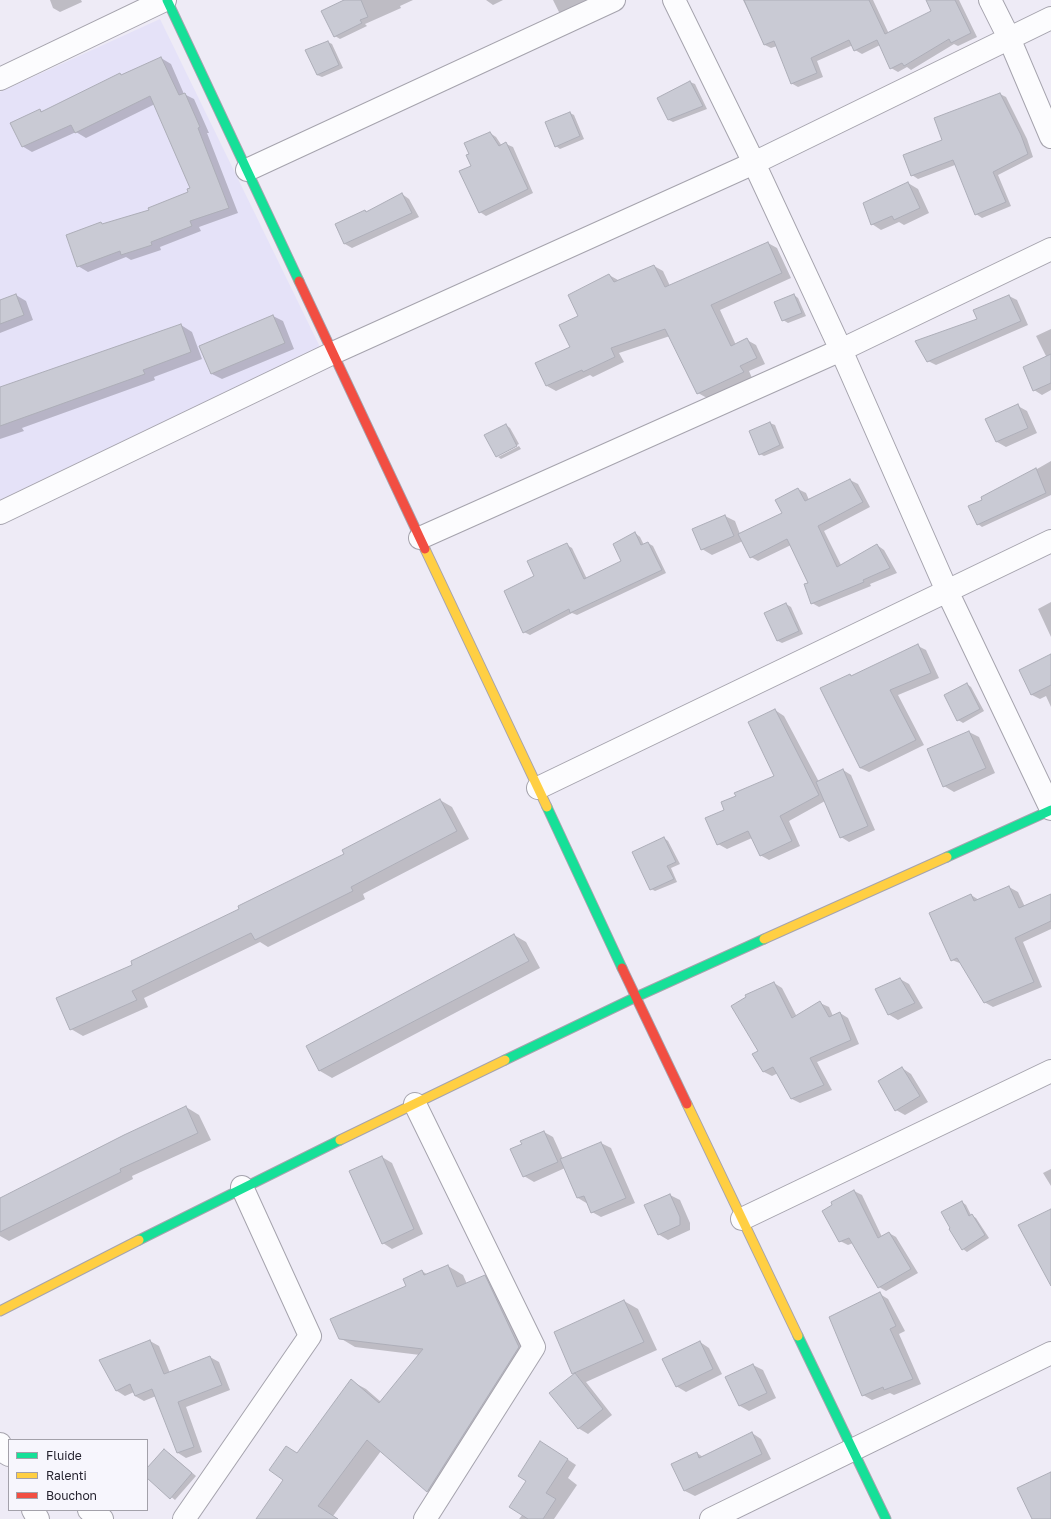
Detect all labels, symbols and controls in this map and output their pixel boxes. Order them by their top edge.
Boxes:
legend [8,1439,148,1511]
text: Fluide [46,1448,82,1463]
text: Ralenti [46,1468,87,1483]
text: Bouchon [46,1488,97,1503]

